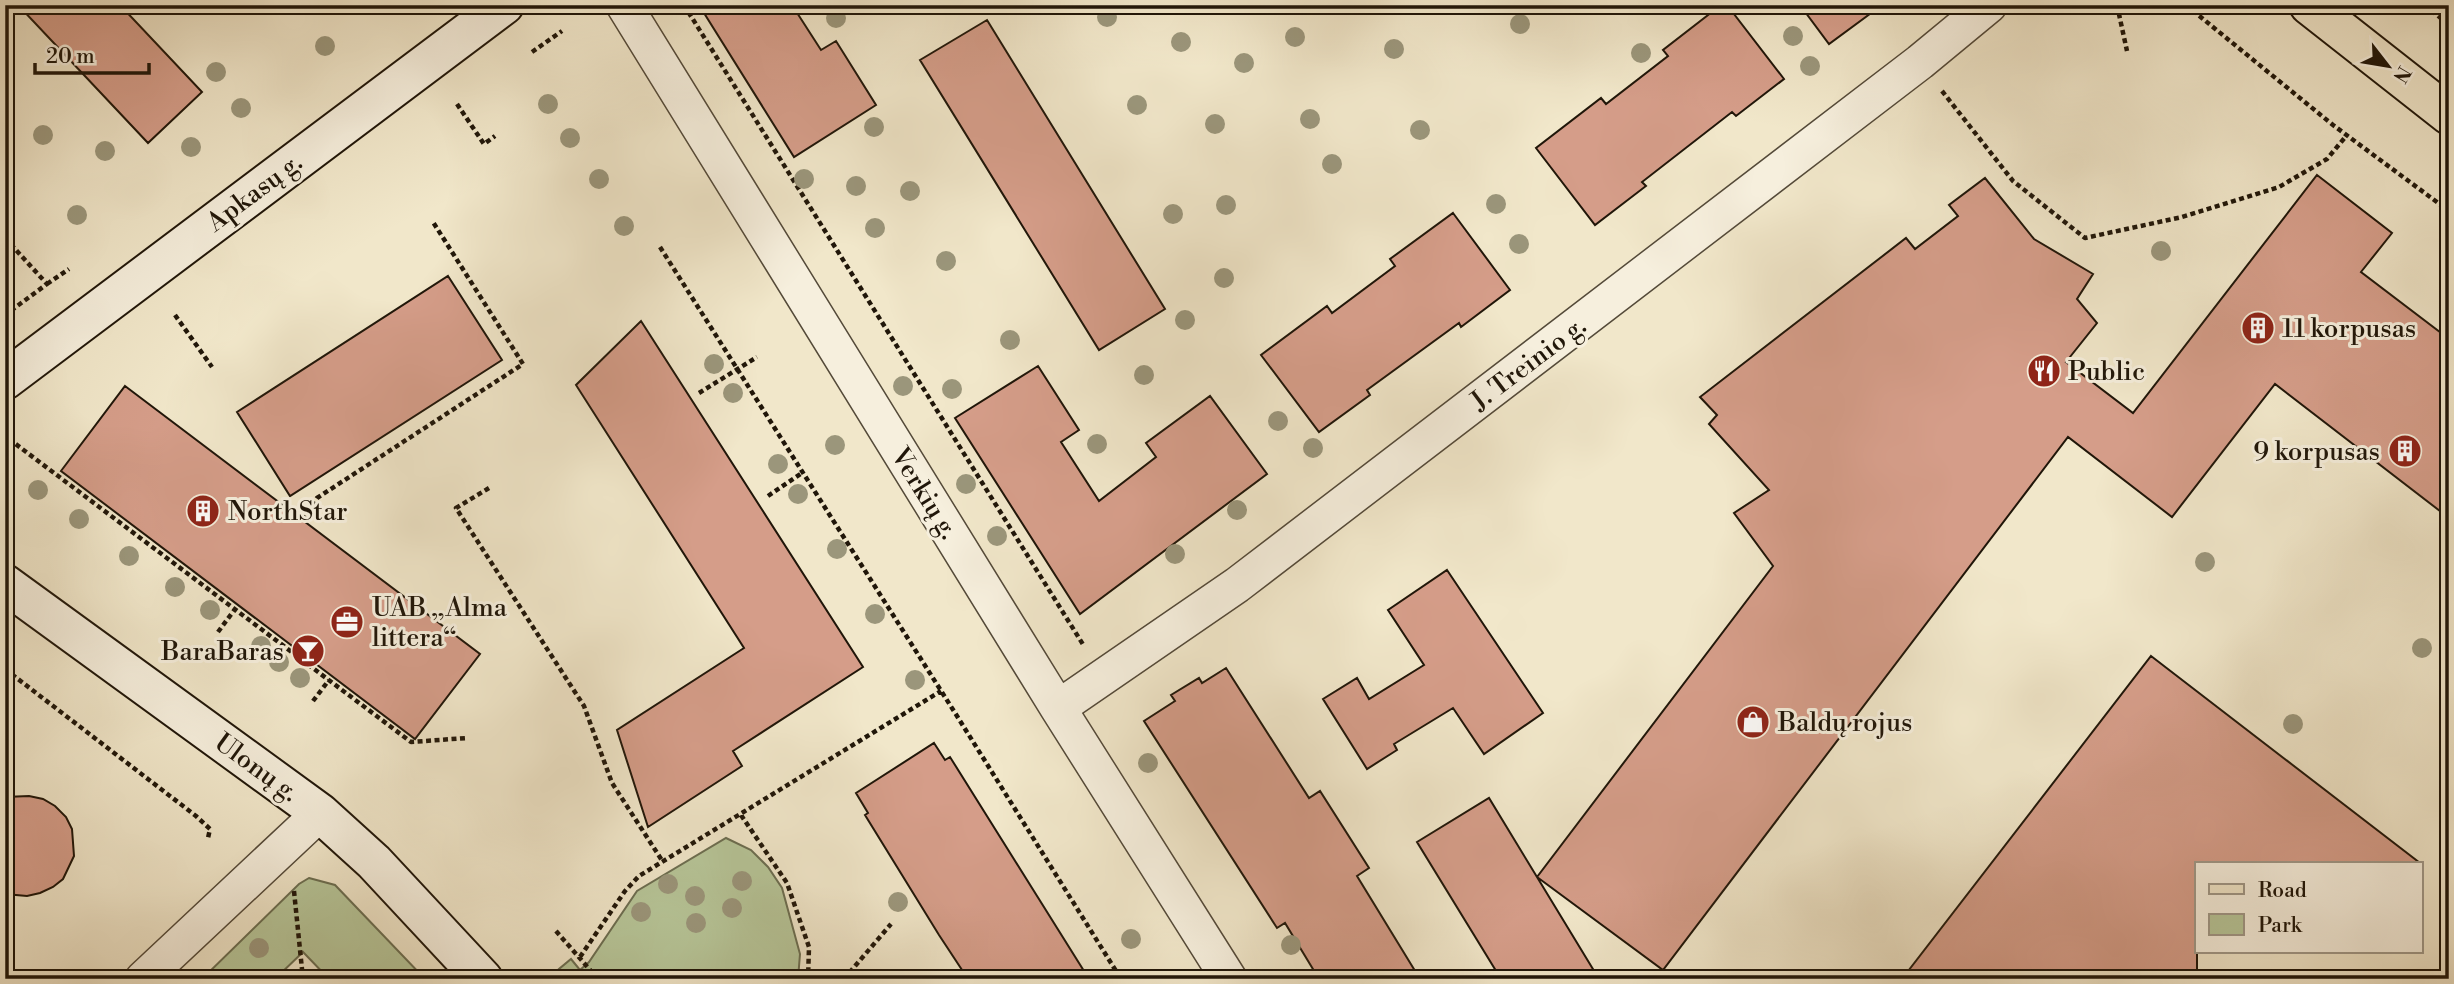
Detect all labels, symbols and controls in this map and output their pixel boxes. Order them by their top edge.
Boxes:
scale bar [35,32,149,76]
north arrow [2352,32,2422,102]
text: 20 m [46,44,95,70]
text: N [2388,62,2416,87]
street label: Apkasų g. [200,147,309,240]
building icon: 11 korpusas [2239,309,2277,347]
street label: J. Treinio g. [1464,310,1592,418]
place label: 11 korpusas [2282,313,2416,345]
restaurant icon: Public [2025,352,2063,390]
place label: Public [2068,356,2145,388]
building icon: 9 korpusas [2386,432,2424,470]
place label: 9 korpusas [2253,436,2380,468]
street label: Verkių g. [883,441,965,545]
building icon: NorthStar [184,492,222,530]
place label: NorthStar [228,496,348,528]
place label: UAB „Alma littera“ [372,592,508,654]
office icon: UAB „Alma littera“ [328,603,366,641]
bar icon: BaraBaras [289,632,327,670]
place label: BaraBaras [160,636,284,668]
shop icon: Baldų rojus [1734,703,1772,741]
place label: Baldų rojus [1777,707,1912,739]
street label: Ulonų g. [208,727,305,809]
legend [2195,862,2422,953]
text: Road [2258,878,2307,904]
text: Park [2258,913,2303,939]

